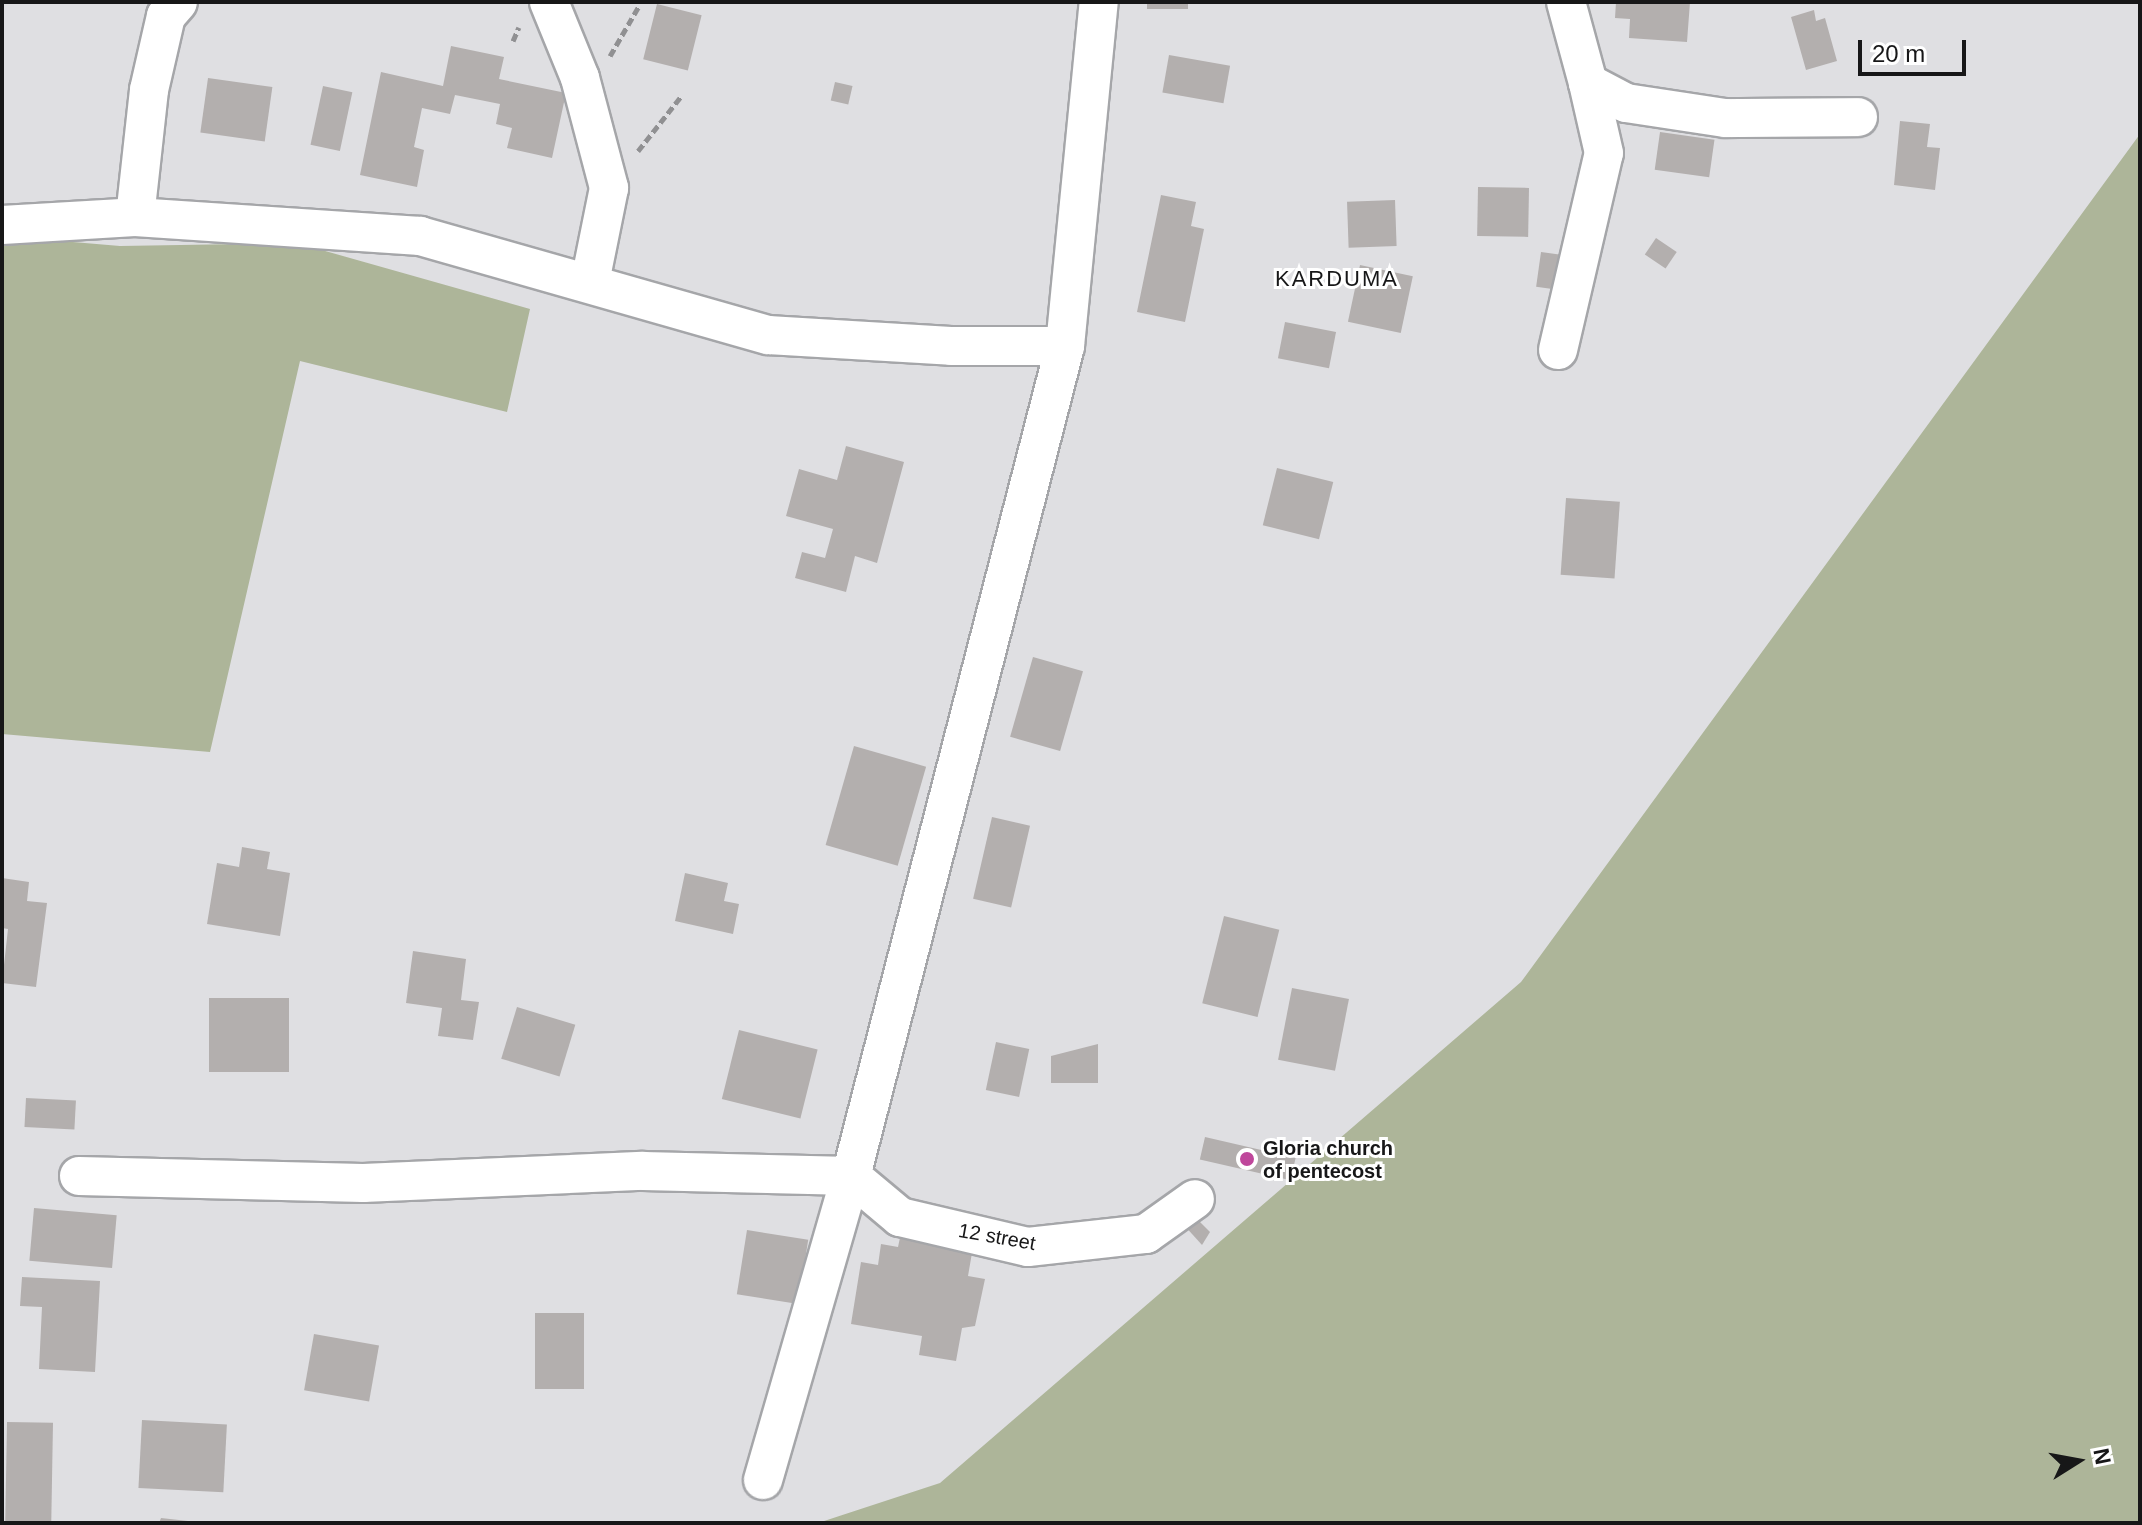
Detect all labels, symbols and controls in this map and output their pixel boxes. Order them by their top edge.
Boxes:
scale bar [1862,24,1970,74]
text: 20 m [1872,40,1925,67]
district label: KARDUMA [1275,266,1399,292]
place label: Gloria church of pentecost [1263,1136,1393,1183]
marker: Gloria church of pentecost [1238,1150,1256,1168]
street label: 12 street [957,1218,1037,1256]
north arrow [2038,1421,2118,1501]
text: N [2088,1446,2116,1467]

